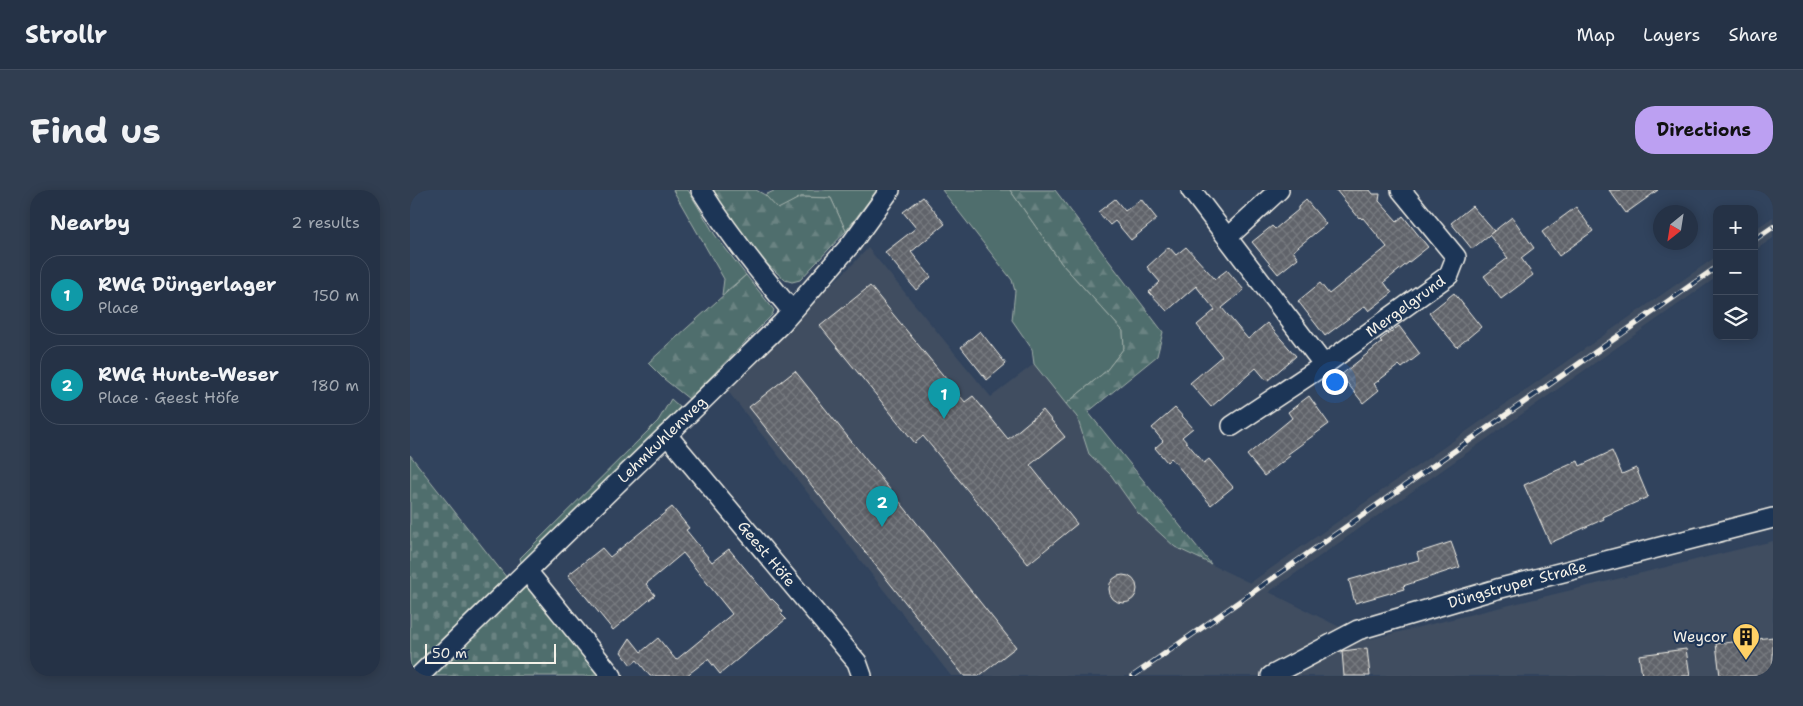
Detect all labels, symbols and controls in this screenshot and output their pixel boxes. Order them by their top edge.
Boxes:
text: Strollr [25,19,107,51]
text: Map [1577,23,1615,47]
text: Layers [1643,23,1700,47]
text: Share [1728,23,1778,47]
button: Directions [1635,106,1773,154]
text: Find us [30,107,161,154]
north arrow [1653,205,1698,250]
map controls [1713,205,1758,340]
button: + [1713,205,1758,250]
text: Nearby [50,209,130,237]
text: 2 results [291,212,360,233]
button: − [1713,250,1758,295]
street label: Mergelgrund [1362,270,1450,342]
text: RWG Düngerlager [98,272,276,297]
text: 1 [63,285,71,306]
text: 150 m [312,285,359,306]
button: layers [1713,295,1758,340]
text: Place [98,297,139,318]
text: RWG Hunte-Weser [98,362,279,387]
your location [1322,369,1348,395]
text: 2 [61,375,73,396]
text: 180 m [311,375,359,396]
pin: 1 [928,378,960,419]
text: Place · Geest Höfe [98,387,240,408]
street label: Lehmkuhlenweg [613,392,711,487]
pin: 2 [866,486,898,527]
street label: Geest Höfe [733,517,800,591]
street label: Düngstruper Straße [1445,556,1589,613]
building icon: Weycor [1731,622,1761,661]
place label: Weycor [1673,627,1727,647]
scale bar [425,641,556,664]
text: 50 m [432,644,467,662]

